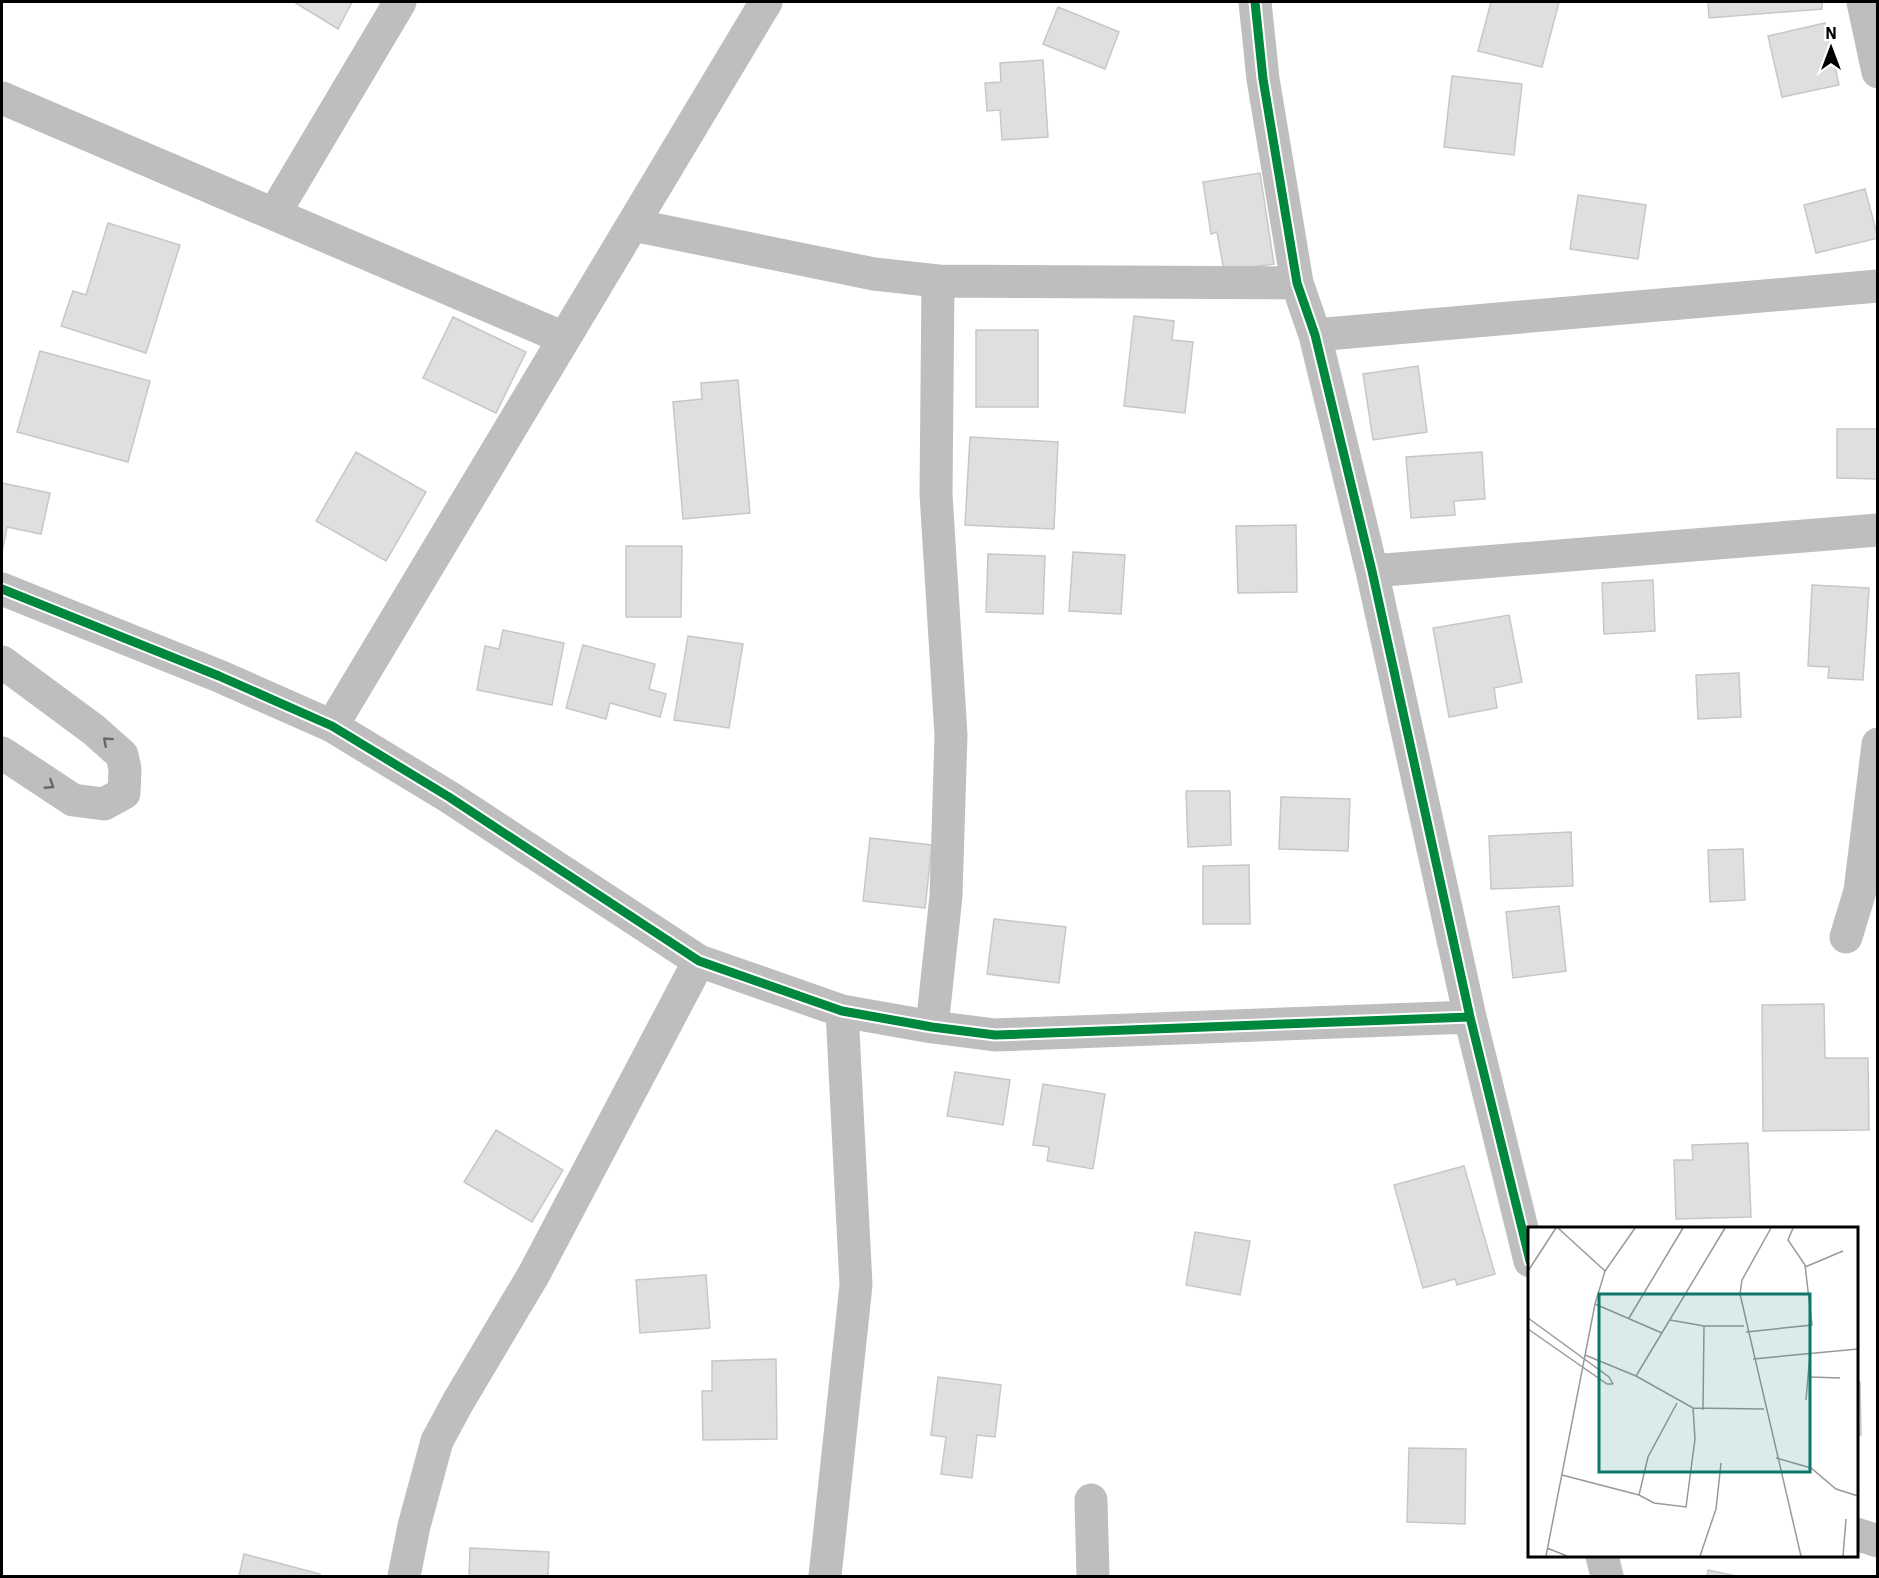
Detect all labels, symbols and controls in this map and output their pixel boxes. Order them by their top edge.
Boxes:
north arrow [1801,18,1861,78]
text: N [1825,23,1837,43]
one-way arrow [103,737,114,748]
one-way arrow [44,778,55,789]
inset map [1528,1227,1858,1557]

